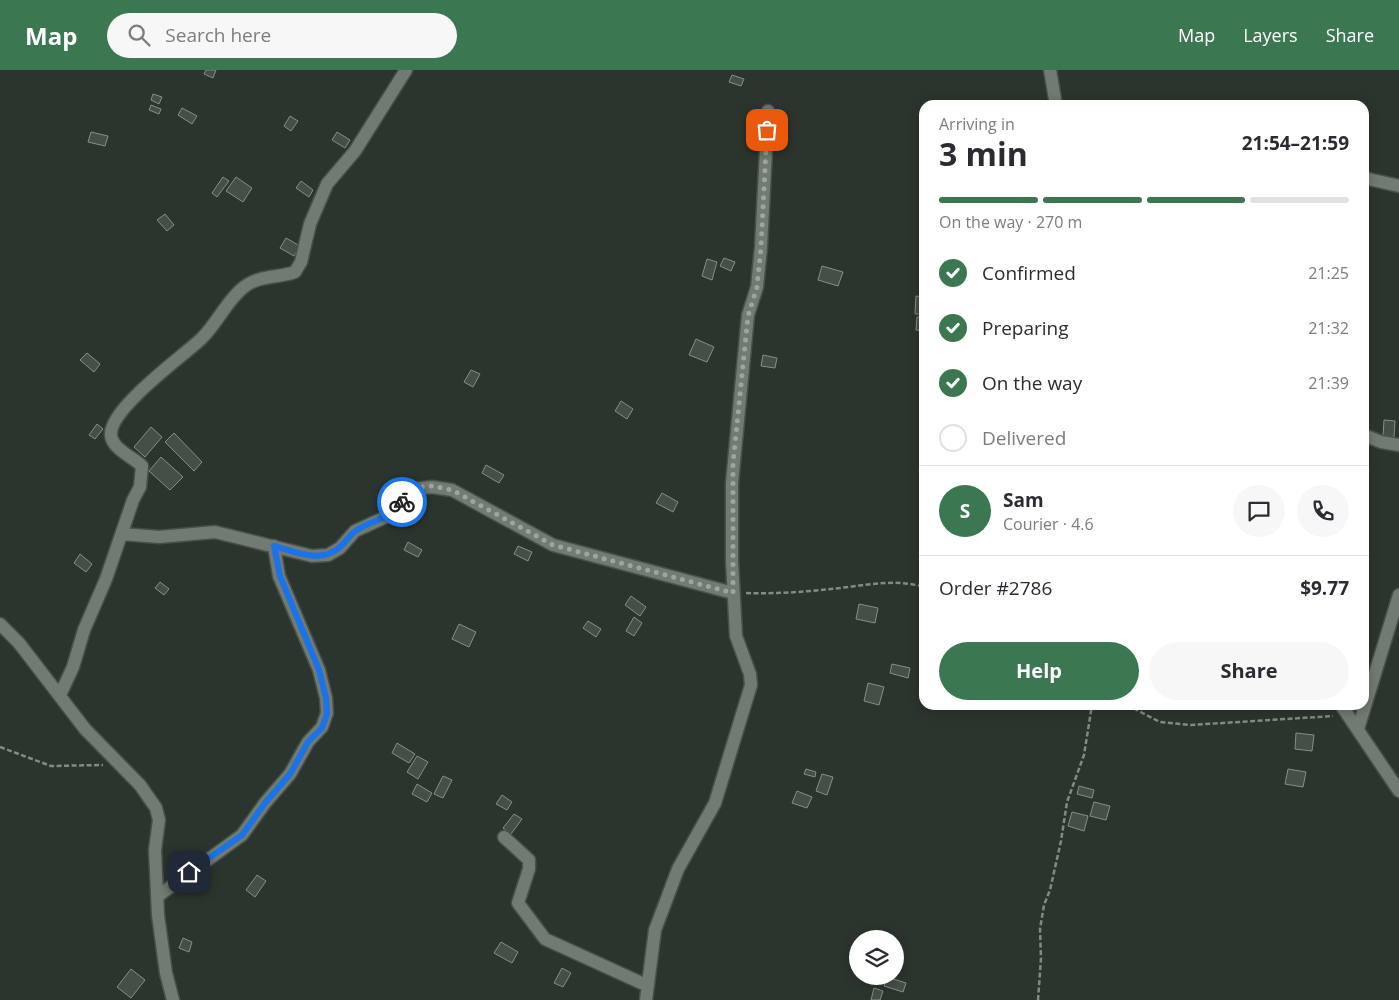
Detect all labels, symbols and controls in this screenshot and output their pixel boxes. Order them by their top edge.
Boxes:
search box [107,13,457,58]
text: Map [25,19,77,52]
icon: search [125,21,153,49]
text: Search here [165,22,271,48]
text: Map [1178,23,1215,47]
text: Layers [1243,23,1298,47]
text: Share [1326,23,1374,47]
pin [746,109,788,151]
text: Arriving in [939,113,1015,135]
icon: bag [753,116,781,144]
text: 21:54–21:59 [1242,130,1349,156]
text: 3 min [939,132,1028,175]
text: On the way · 270 m [939,211,1082,233]
icon: check [939,259,967,287]
text: Confirmed [982,260,1076,286]
text: 21:25 [1308,262,1349,284]
icon: check [939,314,967,342]
text: Preparing [982,315,1069,341]
text: 21:32 [1308,317,1349,339]
icon: check [939,369,967,397]
text: On the way [982,370,1082,396]
text: 21:39 [1308,372,1349,394]
text: Delivered [982,425,1066,451]
courier [377,477,427,527]
button: chat [1233,485,1285,537]
button: phone [1297,485,1349,537]
text: Sam [1003,487,1044,513]
icon: bike [388,488,416,516]
text: S [960,498,970,524]
text: Courier · 4.6 [1003,513,1094,535]
text: Order #2786 [939,575,1052,601]
text: $9.77 [1300,575,1349,601]
button: Help [939,642,1139,700]
button: Share [1149,642,1349,700]
pin [168,851,210,893]
icon: home [175,858,203,886]
map controls [849,930,904,985]
button: layers [849,930,904,985]

